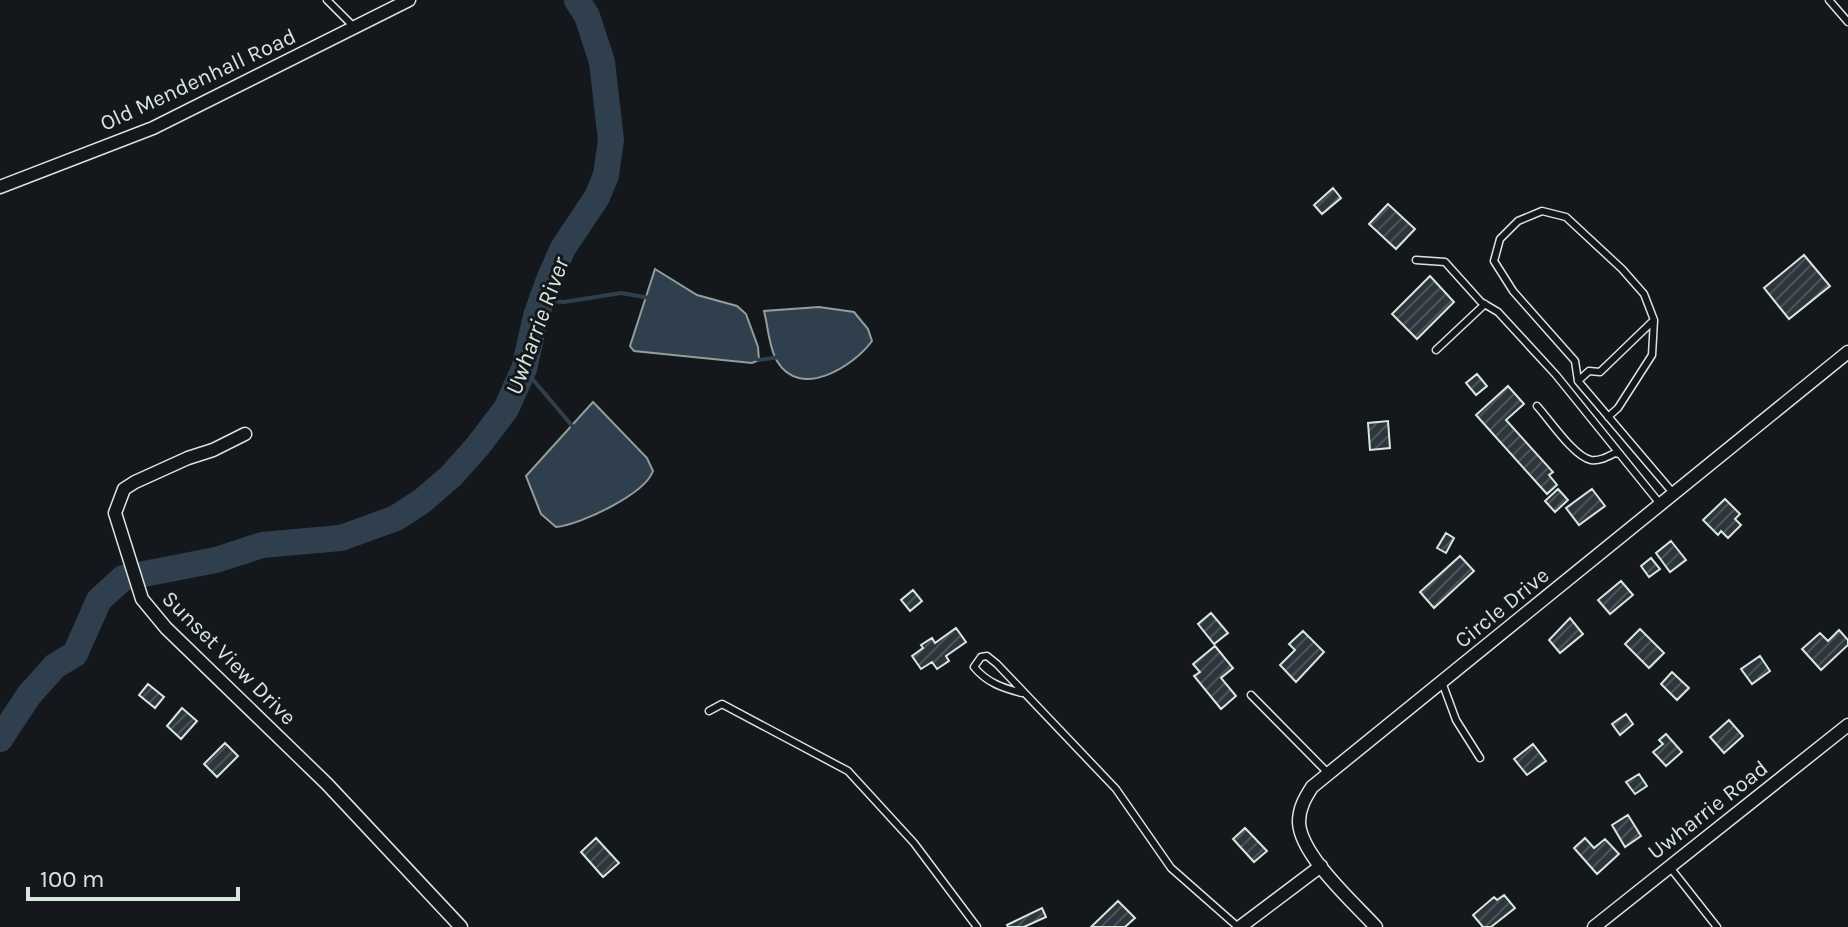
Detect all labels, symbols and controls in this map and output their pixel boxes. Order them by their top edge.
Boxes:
street label: Old Mendenhall Road [96,23,300,137]
water label: Uwharrie River [499,253,575,398]
street label: Circle Drive [1450,562,1554,654]
street label: Sunset View Drive [157,586,301,730]
street label: Uwharrie Road [1643,755,1773,865]
scale bar [28,851,238,901]
text: 100 m [40,865,105,893]

